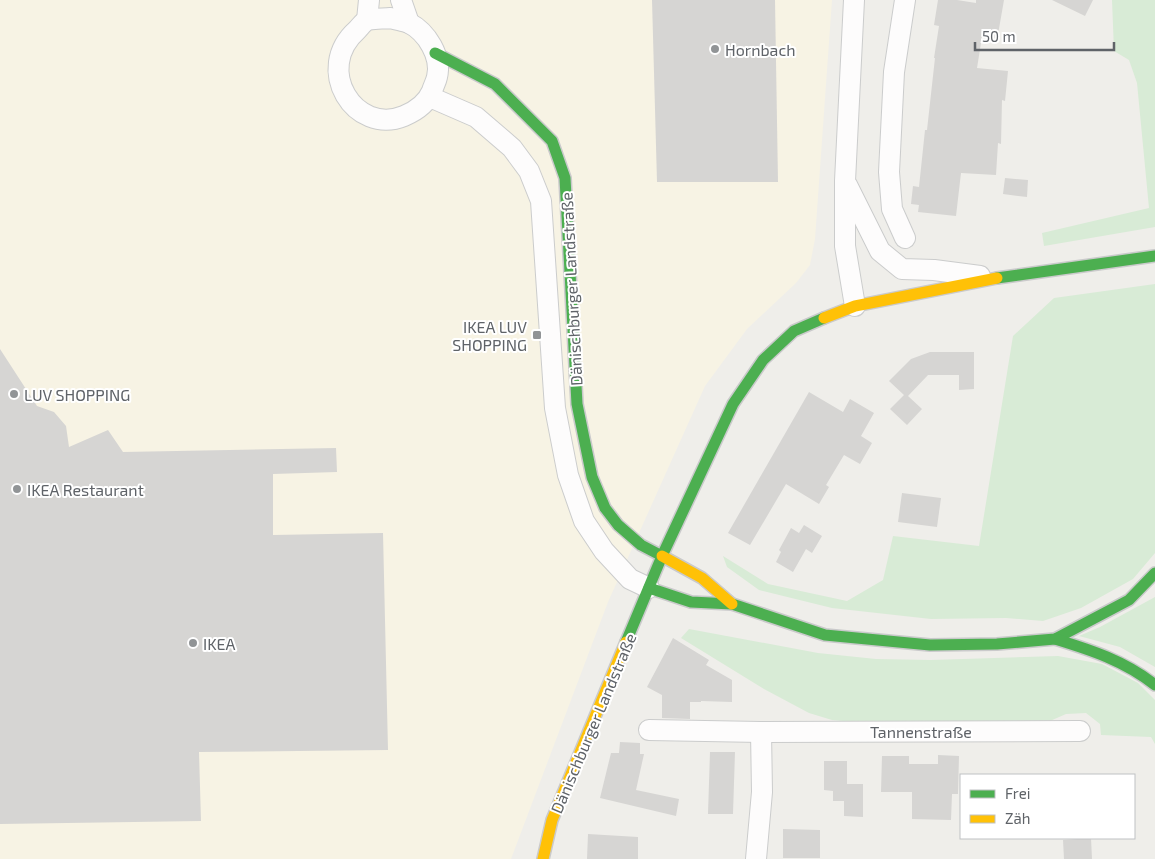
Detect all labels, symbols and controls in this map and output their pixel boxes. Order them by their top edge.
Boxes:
scale bar [975,20,1114,52]
text: 50 m [982,27,1016,45]
place label: Hornbach [725,40,796,59]
marker: Hornbach [709,43,721,55]
street label: Dänischburger Landstraße [556,192,586,386]
place label: IKEA LUV SHOPPING [452,317,527,354]
marker: IKEA LUV SHOPPING [531,329,543,341]
place label: LUV SHOPPING [24,385,130,404]
marker: LUV SHOPPING [8,388,20,400]
place label: IKEA Restaurant [27,480,144,499]
marker: IKEA Restaurant [11,483,23,495]
street label: Dänischburger Landstraße [546,630,640,816]
place label: IKEA [203,634,235,653]
marker: IKEA [187,637,199,649]
street label: Tannenstraße [870,722,972,741]
legend [960,774,1135,839]
text: Frei [1005,784,1030,802]
text: Zäh [1005,809,1030,827]

